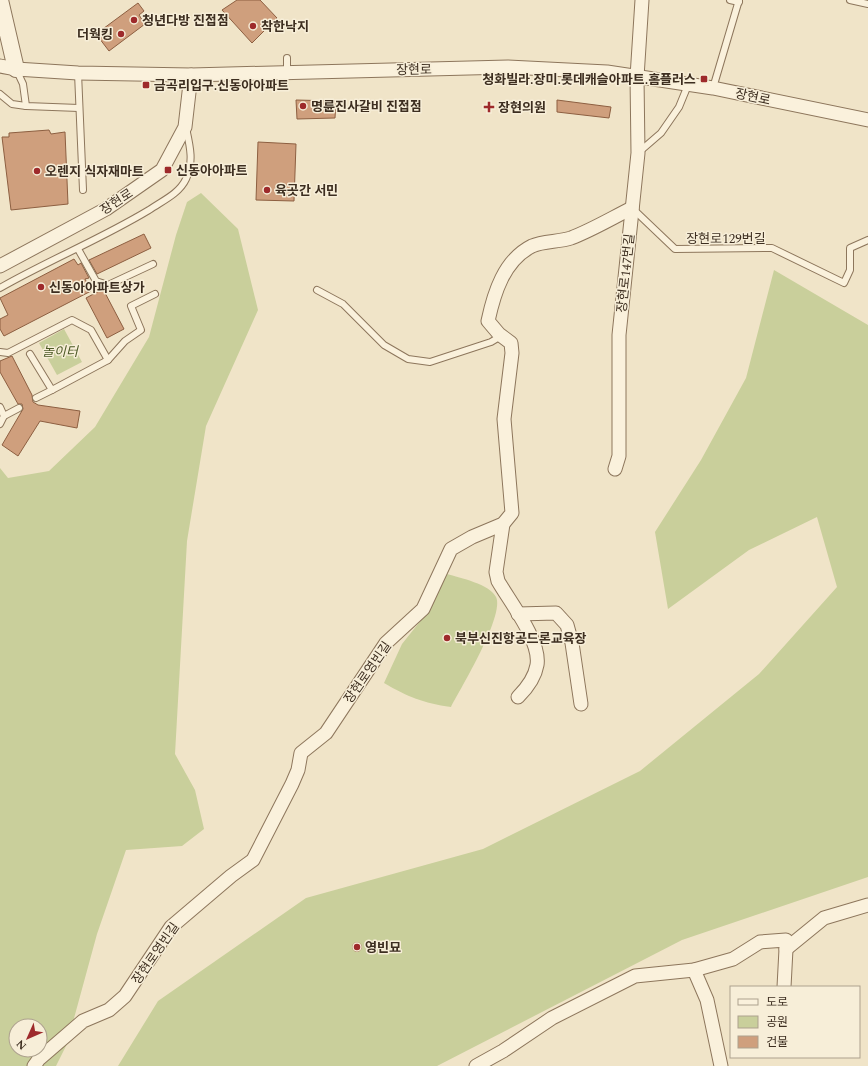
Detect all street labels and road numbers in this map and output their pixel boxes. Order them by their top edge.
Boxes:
street label: 장현로 [396,60,432,80]
street label: 장현로 [733,83,772,110]
street label: 장현로 [96,184,137,220]
street label: 장현로129번길 [686,229,766,249]
street label: 장현로147번길 [612,233,640,314]
street label: 장현로영빈길 [339,637,397,708]
street label: 장현로영빈길 [127,918,185,989]

